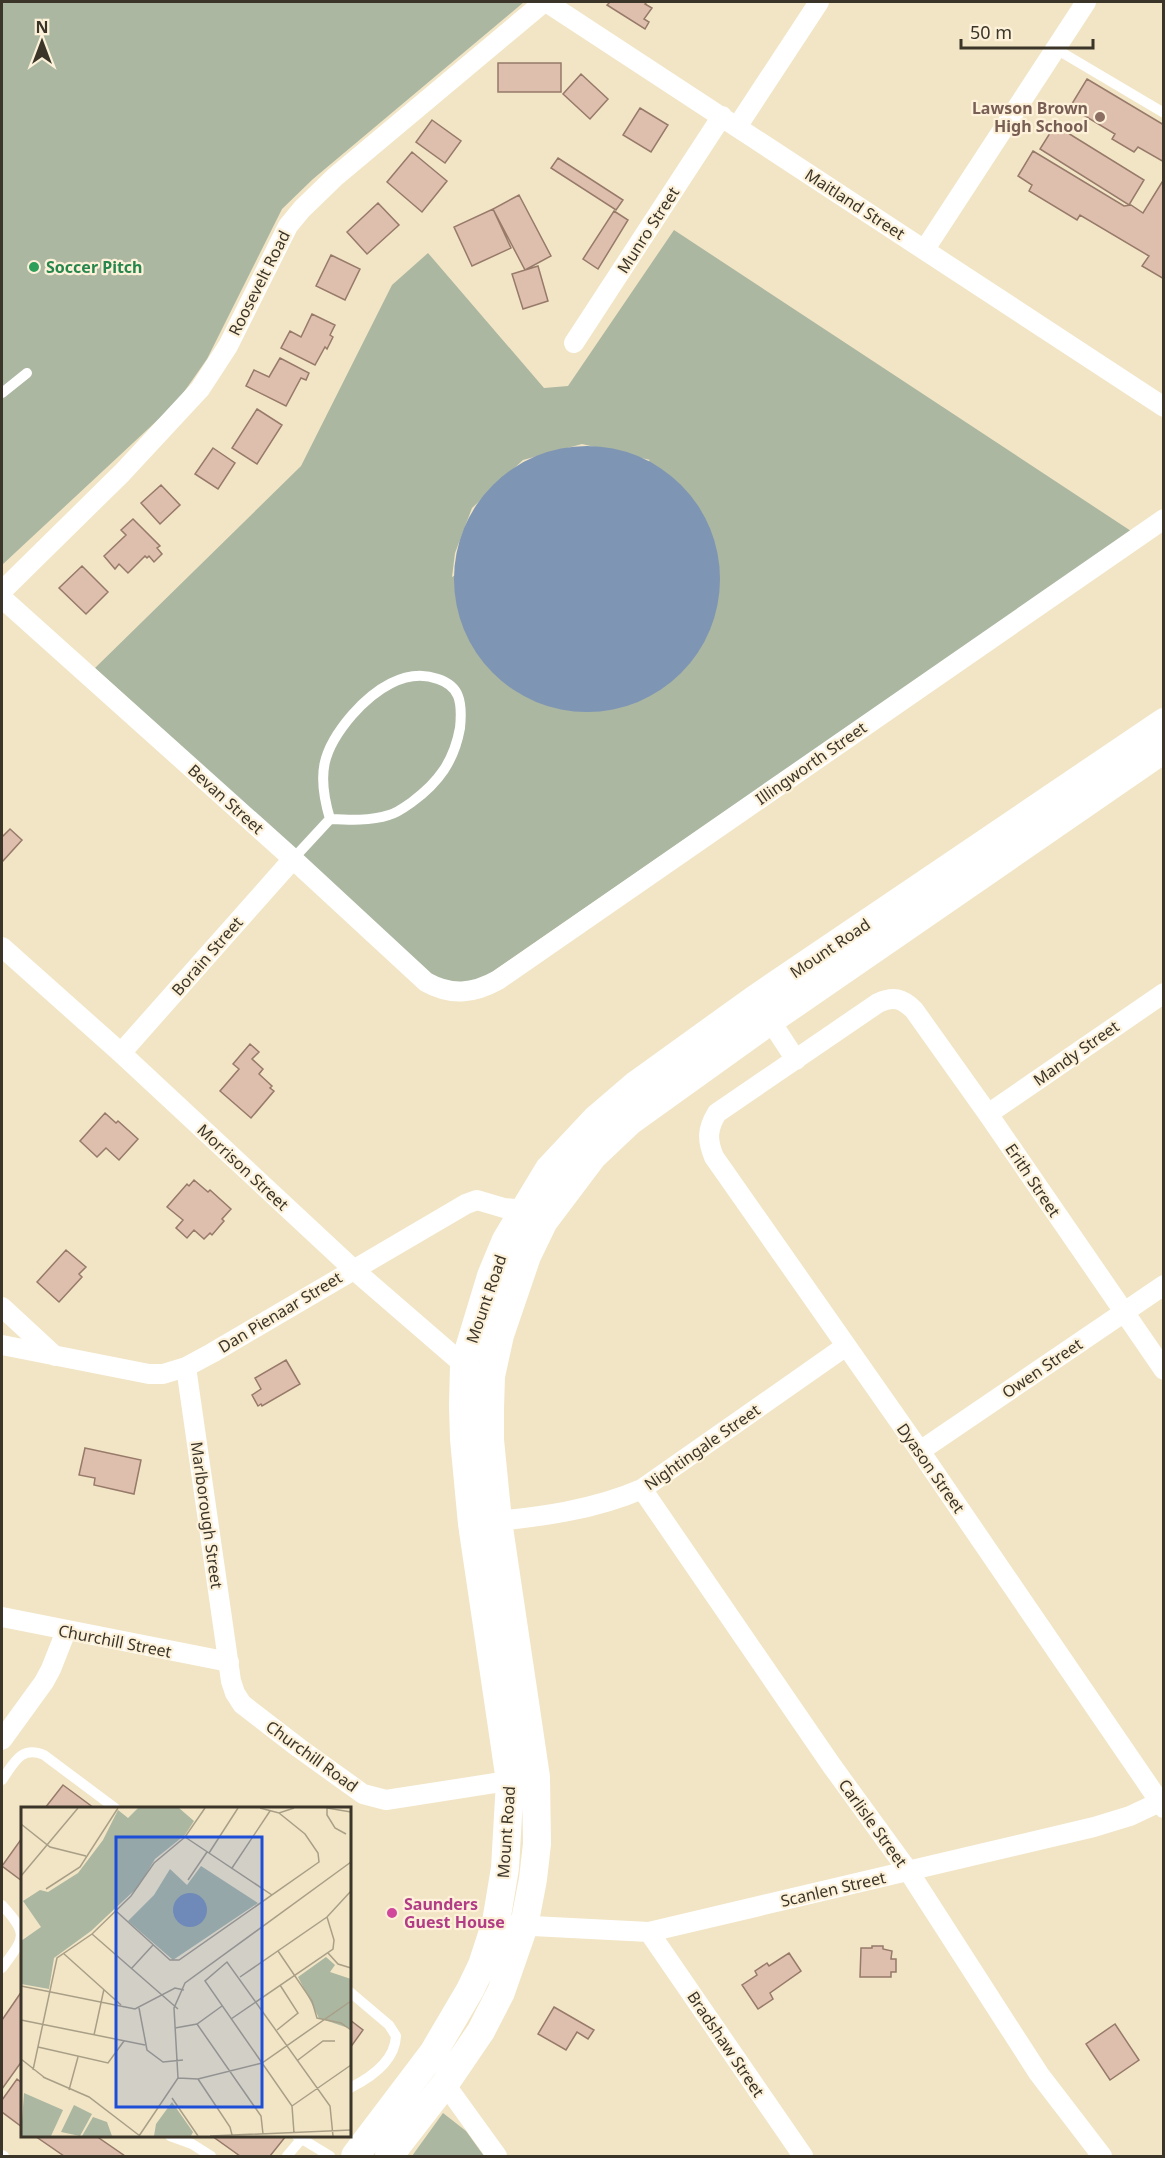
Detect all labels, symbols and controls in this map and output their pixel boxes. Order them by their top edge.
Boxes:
north arrow [12,12,72,72]
scale bar [961,12,1093,50]
text: N [35,16,49,38]
text: 50 m [970,20,1012,44]
place label: Lawson Brown High School [972,97,1088,137]
marker: Lawson Brown High School [1093,110,1107,124]
street label: Maitland Street [801,163,909,245]
street label: Munro Street [612,182,684,278]
street label: Roosevelt Road [223,227,295,339]
place label: Soccer Pitch [46,256,143,278]
marker: Soccer Pitch [27,260,41,274]
street label: Illingworth Street [751,716,871,810]
street label: Bevan Street [183,759,269,839]
street label: Borain Street [166,912,248,1000]
street label: Mount Road [786,913,874,983]
street label: Mandy Street [1029,1015,1124,1091]
street label: Morrison Street [192,1119,294,1215]
street label: Erith Street [1000,1139,1066,1221]
street label: Mount Road [461,1252,511,1346]
street label: Dan Pienaar Street [214,1266,346,1358]
street label: Owen Street [997,1333,1087,1403]
street label: Nightingale Street [640,1399,764,1495]
street label: Dyason Street [892,1419,970,1517]
street label: Marlborough Street [186,1440,228,1590]
street label: Churchill Street [56,1619,174,1663]
street label: Churchill Road [262,1715,362,1797]
street label: Carlisle Street [834,1775,912,1872]
street label: Mount Road [492,1785,520,1879]
inset map [21,1807,351,2137]
street label: Scanlen Street [778,1866,888,1912]
place label: Saunders Guest House [404,1893,505,1933]
marker: Saunders Guest House [385,1906,399,1920]
street label: Bradshaw Street [682,1987,770,2101]

